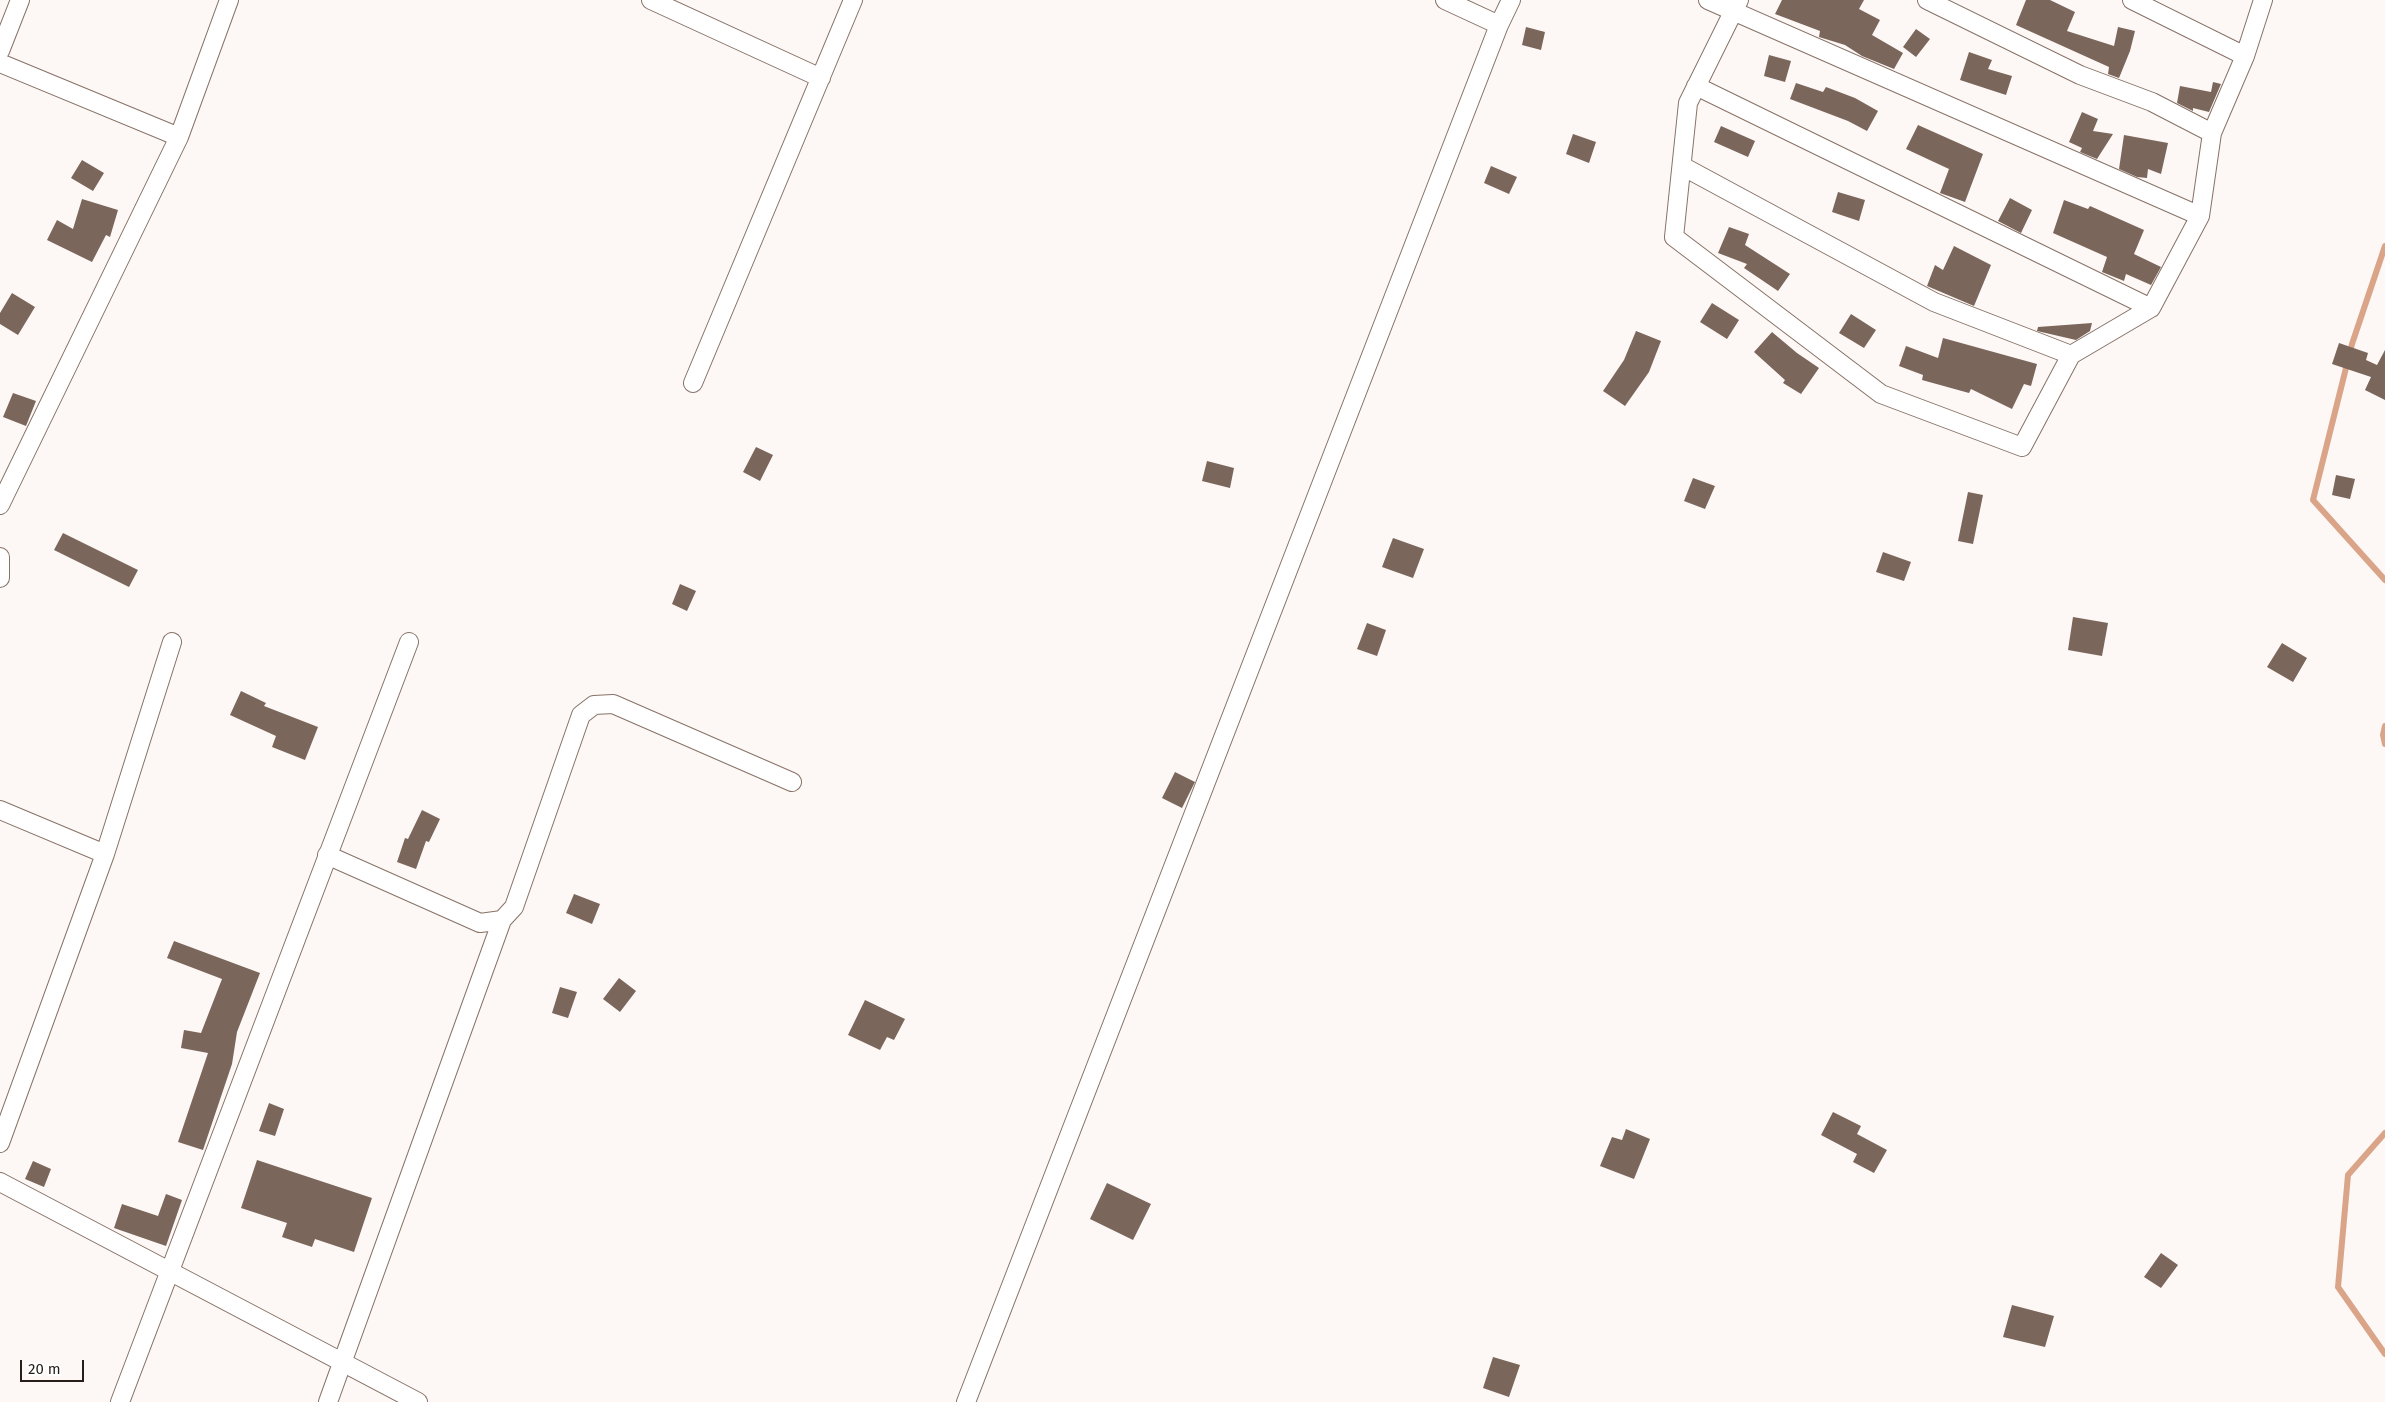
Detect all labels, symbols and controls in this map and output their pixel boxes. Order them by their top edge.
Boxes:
scale bar [22,1350,86,1382]
text: 20 m [28,1360,61,1378]

